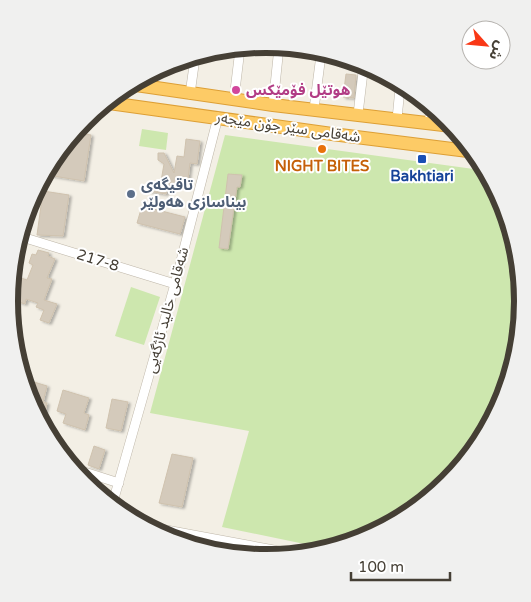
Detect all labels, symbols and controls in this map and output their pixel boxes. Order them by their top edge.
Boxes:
north arrow [461,20,511,70]
text: ش [485,38,509,63]
place label: هوتێل فۆمێکس [246,81,351,99]
marker: هوتێل فۆمێکس [230,84,242,96]
street label: شەقامی سێر جۆن مێجەر [213,108,362,146]
marker: NIGHT BITES [316,143,328,155]
marker: Bakhtiari [416,153,428,165]
place label: NIGHT BITES [275,157,369,175]
place label: Bakhtiari [390,167,454,185]
place label: تاقیگەی بیناسازی هەولێر [140,176,247,211]
marker: تاقیگەی بیناسازی هەولێر [125,188,137,200]
street label: 217-8 [75,245,121,275]
street label: شەقامی خالید ئاژگەیی [142,245,193,375]
scale bar [351,550,450,582]
text: 100 m [358,558,404,576]

